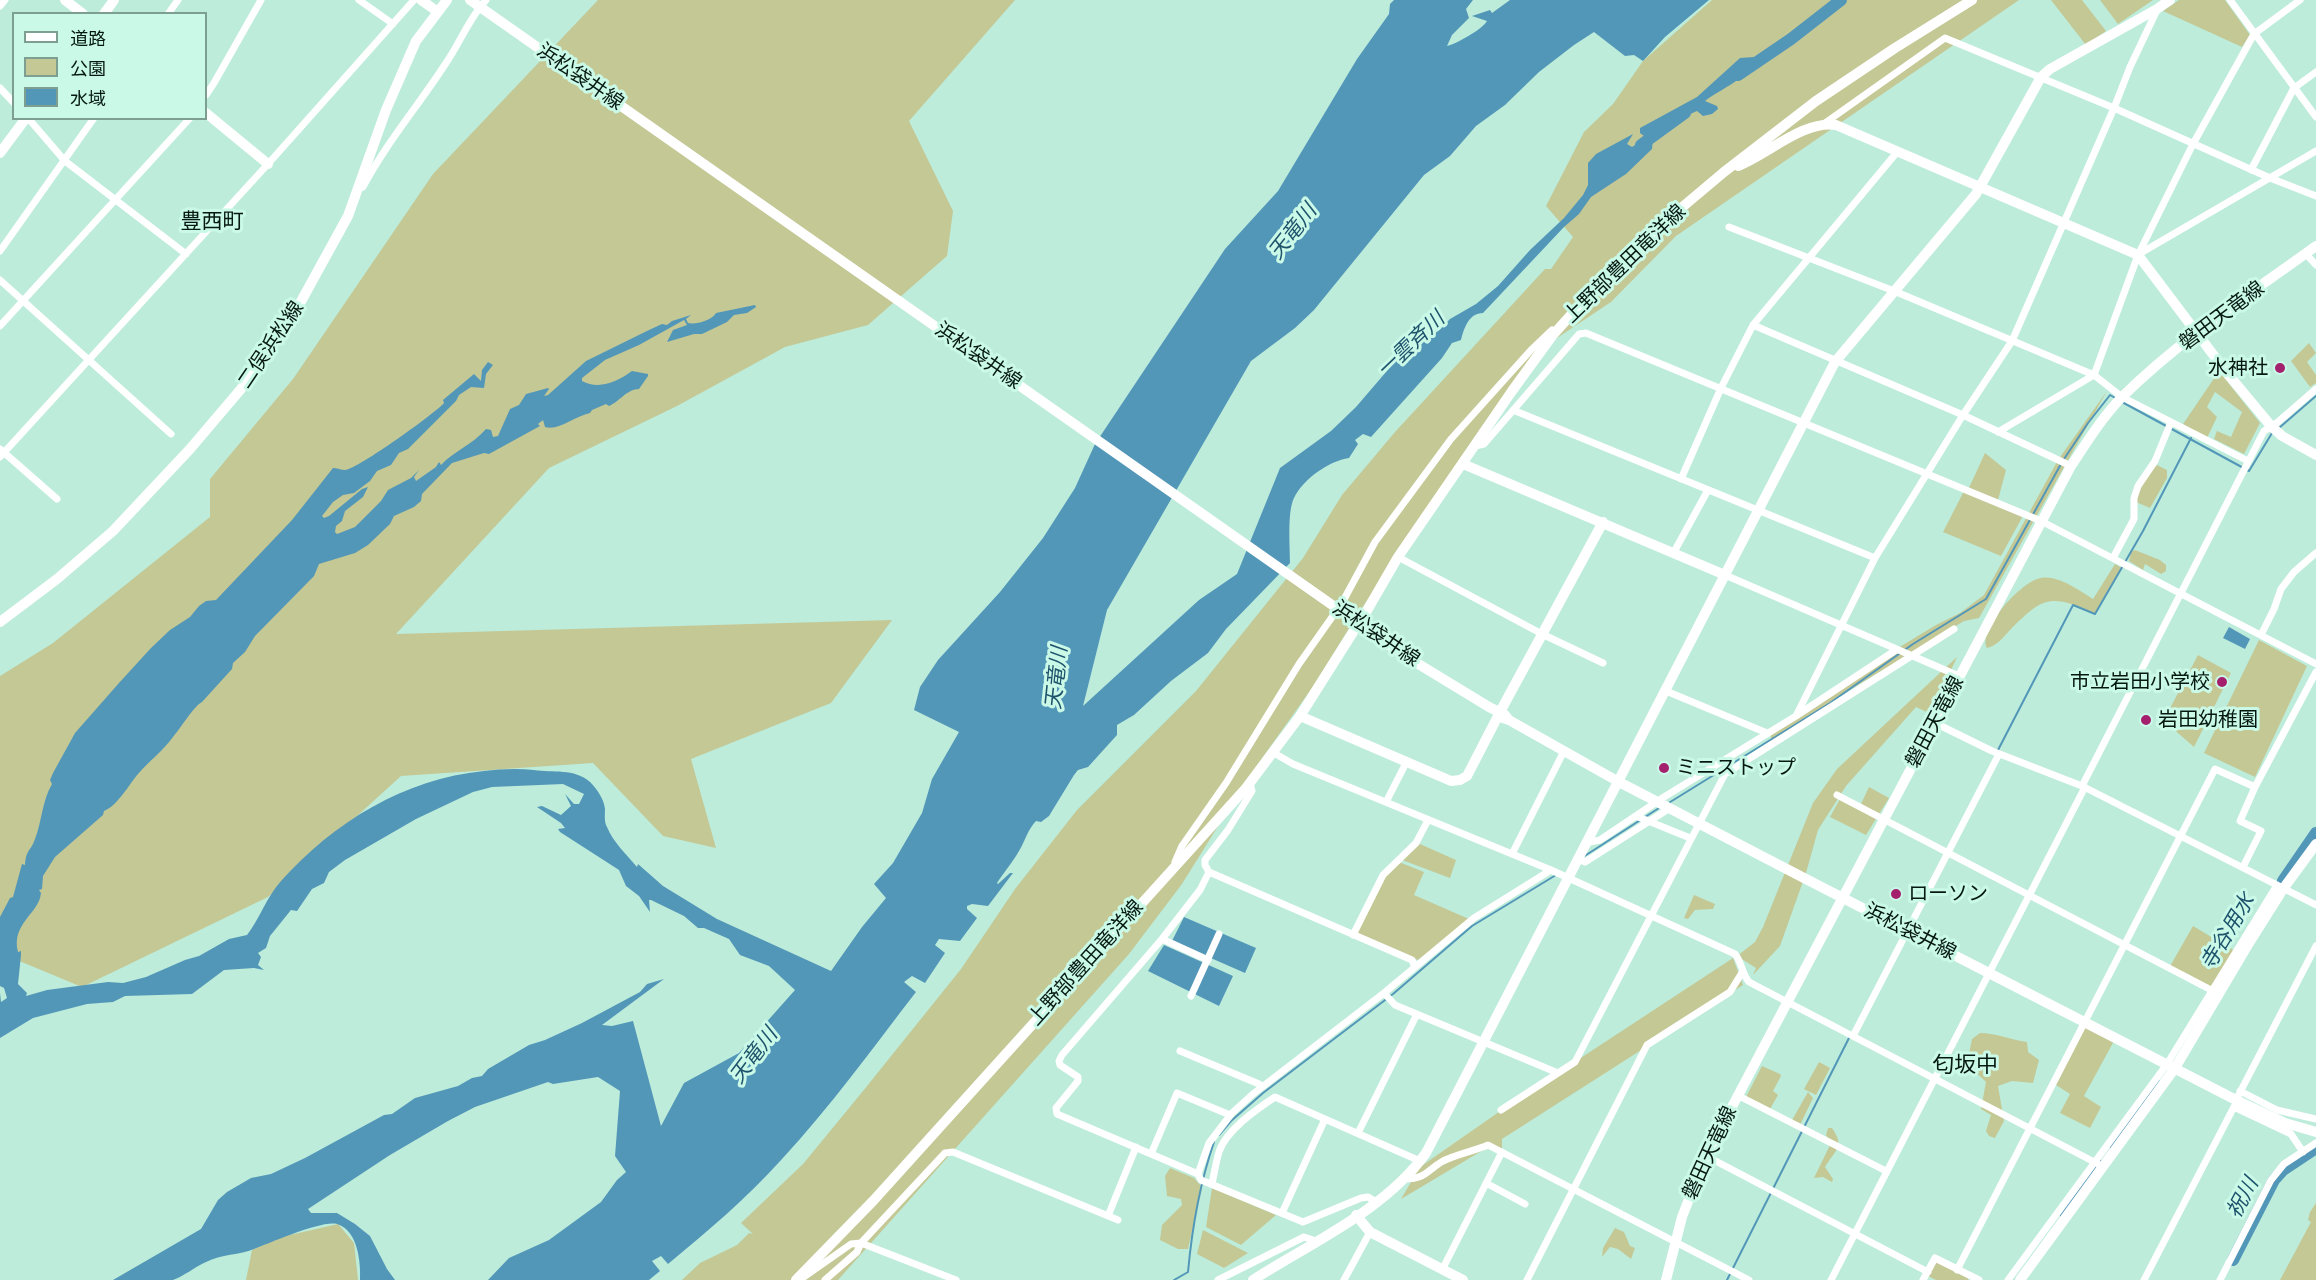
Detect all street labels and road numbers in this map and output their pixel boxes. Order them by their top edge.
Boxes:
street label: 浜松袋井線 [532,38,628,116]
street label: 上野部豊田竜洋線 [1559,200,1691,328]
street label: 磐田天竜線 [2175,276,2269,356]
street label: 二俣浜松線 [233,297,309,393]
street label: 浜松袋井線 [930,317,1026,395]
street label: 浜松袋井線 [1328,596,1424,672]
street label: 磐田天竜線 [1901,672,1969,772]
street label: 上野部豊田竜洋線 [1024,896,1148,1030]
street label: 浜松袋井線 [1860,899,1960,965]
street label: 磐田天竜線 [1678,1103,1742,1203]

